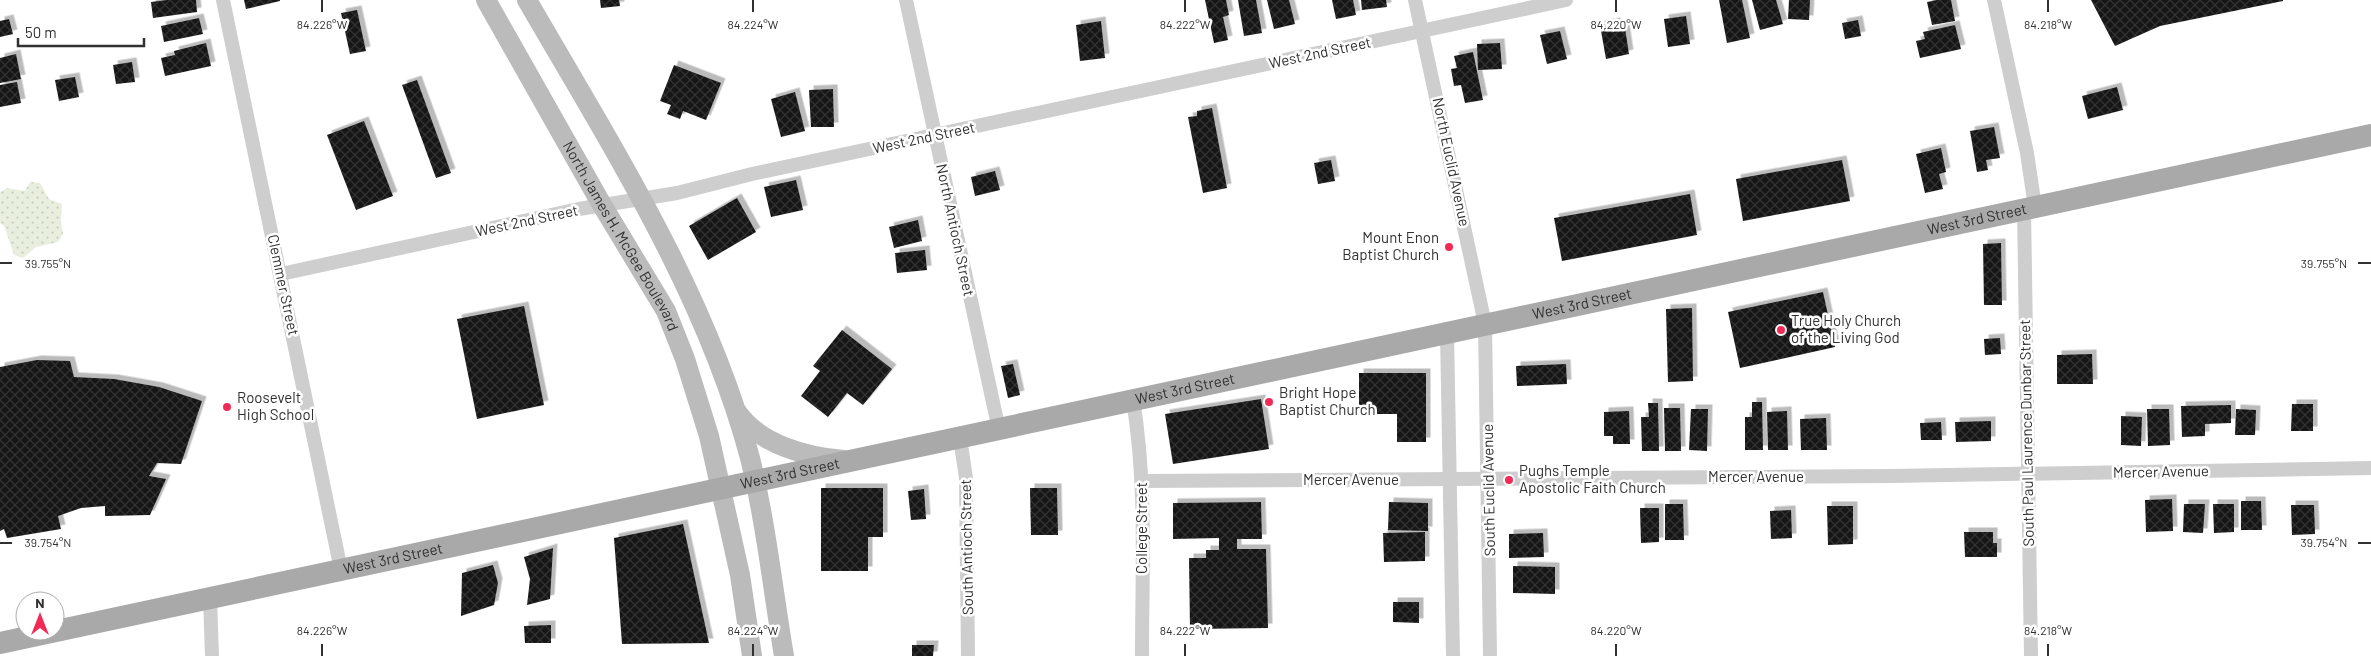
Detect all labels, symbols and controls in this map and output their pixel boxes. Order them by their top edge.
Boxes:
scale bar [18,15,144,47]
text: 84.226°W [297,17,348,31]
text: 84.224°W [728,17,779,31]
text: 84.222°W [1160,17,1211,31]
text: 84.220°W [1591,17,1642,31]
text: 84.218°W [2024,17,2072,31]
text: 50 m [25,23,57,41]
street label: West 2nd Street [1267,32,1373,72]
street label: North Euclid Avenue [1429,96,1474,228]
street label: West 2nd Street [871,117,977,157]
street label: North James H. McGee Boulevard [560,138,683,333]
street label: North Antioch Street [933,162,979,298]
street label: West 3rd Street [1925,199,2028,238]
street label: West 2nd Street [474,200,580,240]
place label: Mount Enon Baptist Church [1342,228,1439,263]
street label: Clemmer Street [265,233,303,337]
marker: Mount Enon Baptist Church [1443,241,1455,253]
text: 39.755°N [25,256,71,270]
text: 39.755°N [2301,256,2347,270]
street label: West 3rd Street [1530,284,1633,322]
place label: True Holy Church of the Living God [1791,311,1901,346]
street label: South Paul Laurence Dunbar Street [2015,319,2037,547]
marker: True Holy Church of the Living God [1775,324,1787,336]
street label: West 3rd Street [1133,369,1236,408]
place label: Bright Hope Baptist Church [1279,383,1376,418]
place label: Roosevelt High School [237,388,314,423]
marker: Bright Hope Baptist Church [1263,396,1275,408]
marker: Roosevelt High School [221,401,233,413]
street label: South Euclid Avenue [1478,424,1498,556]
street label: West 3rd Street [738,453,841,492]
place label: Pughs Temple Apostolic Faith Church [1519,461,1666,496]
street label: Mercer Avenue [2113,461,2209,481]
street label: Mercer Avenue [1708,467,1804,485]
street label: Mercer Avenue [1303,470,1399,488]
marker: Pughs Temple Apostolic Faith Church [1503,474,1515,486]
street label: South Antioch Street [956,479,976,615]
street label: College Street [1132,482,1150,574]
text: 39.754°N [25,535,71,549]
text: 39.754°N [2301,535,2347,549]
street label: West 3rd Street [341,538,444,577]
north arrow [15,591,65,641]
text: N [35,594,45,611]
text: 84.226°W [297,623,348,637]
text: 84.224°W [728,623,779,637]
text: 84.222°W [1160,623,1211,637]
text: 84.220°W [1591,623,1642,637]
text: 84.218°W [2024,623,2072,637]

